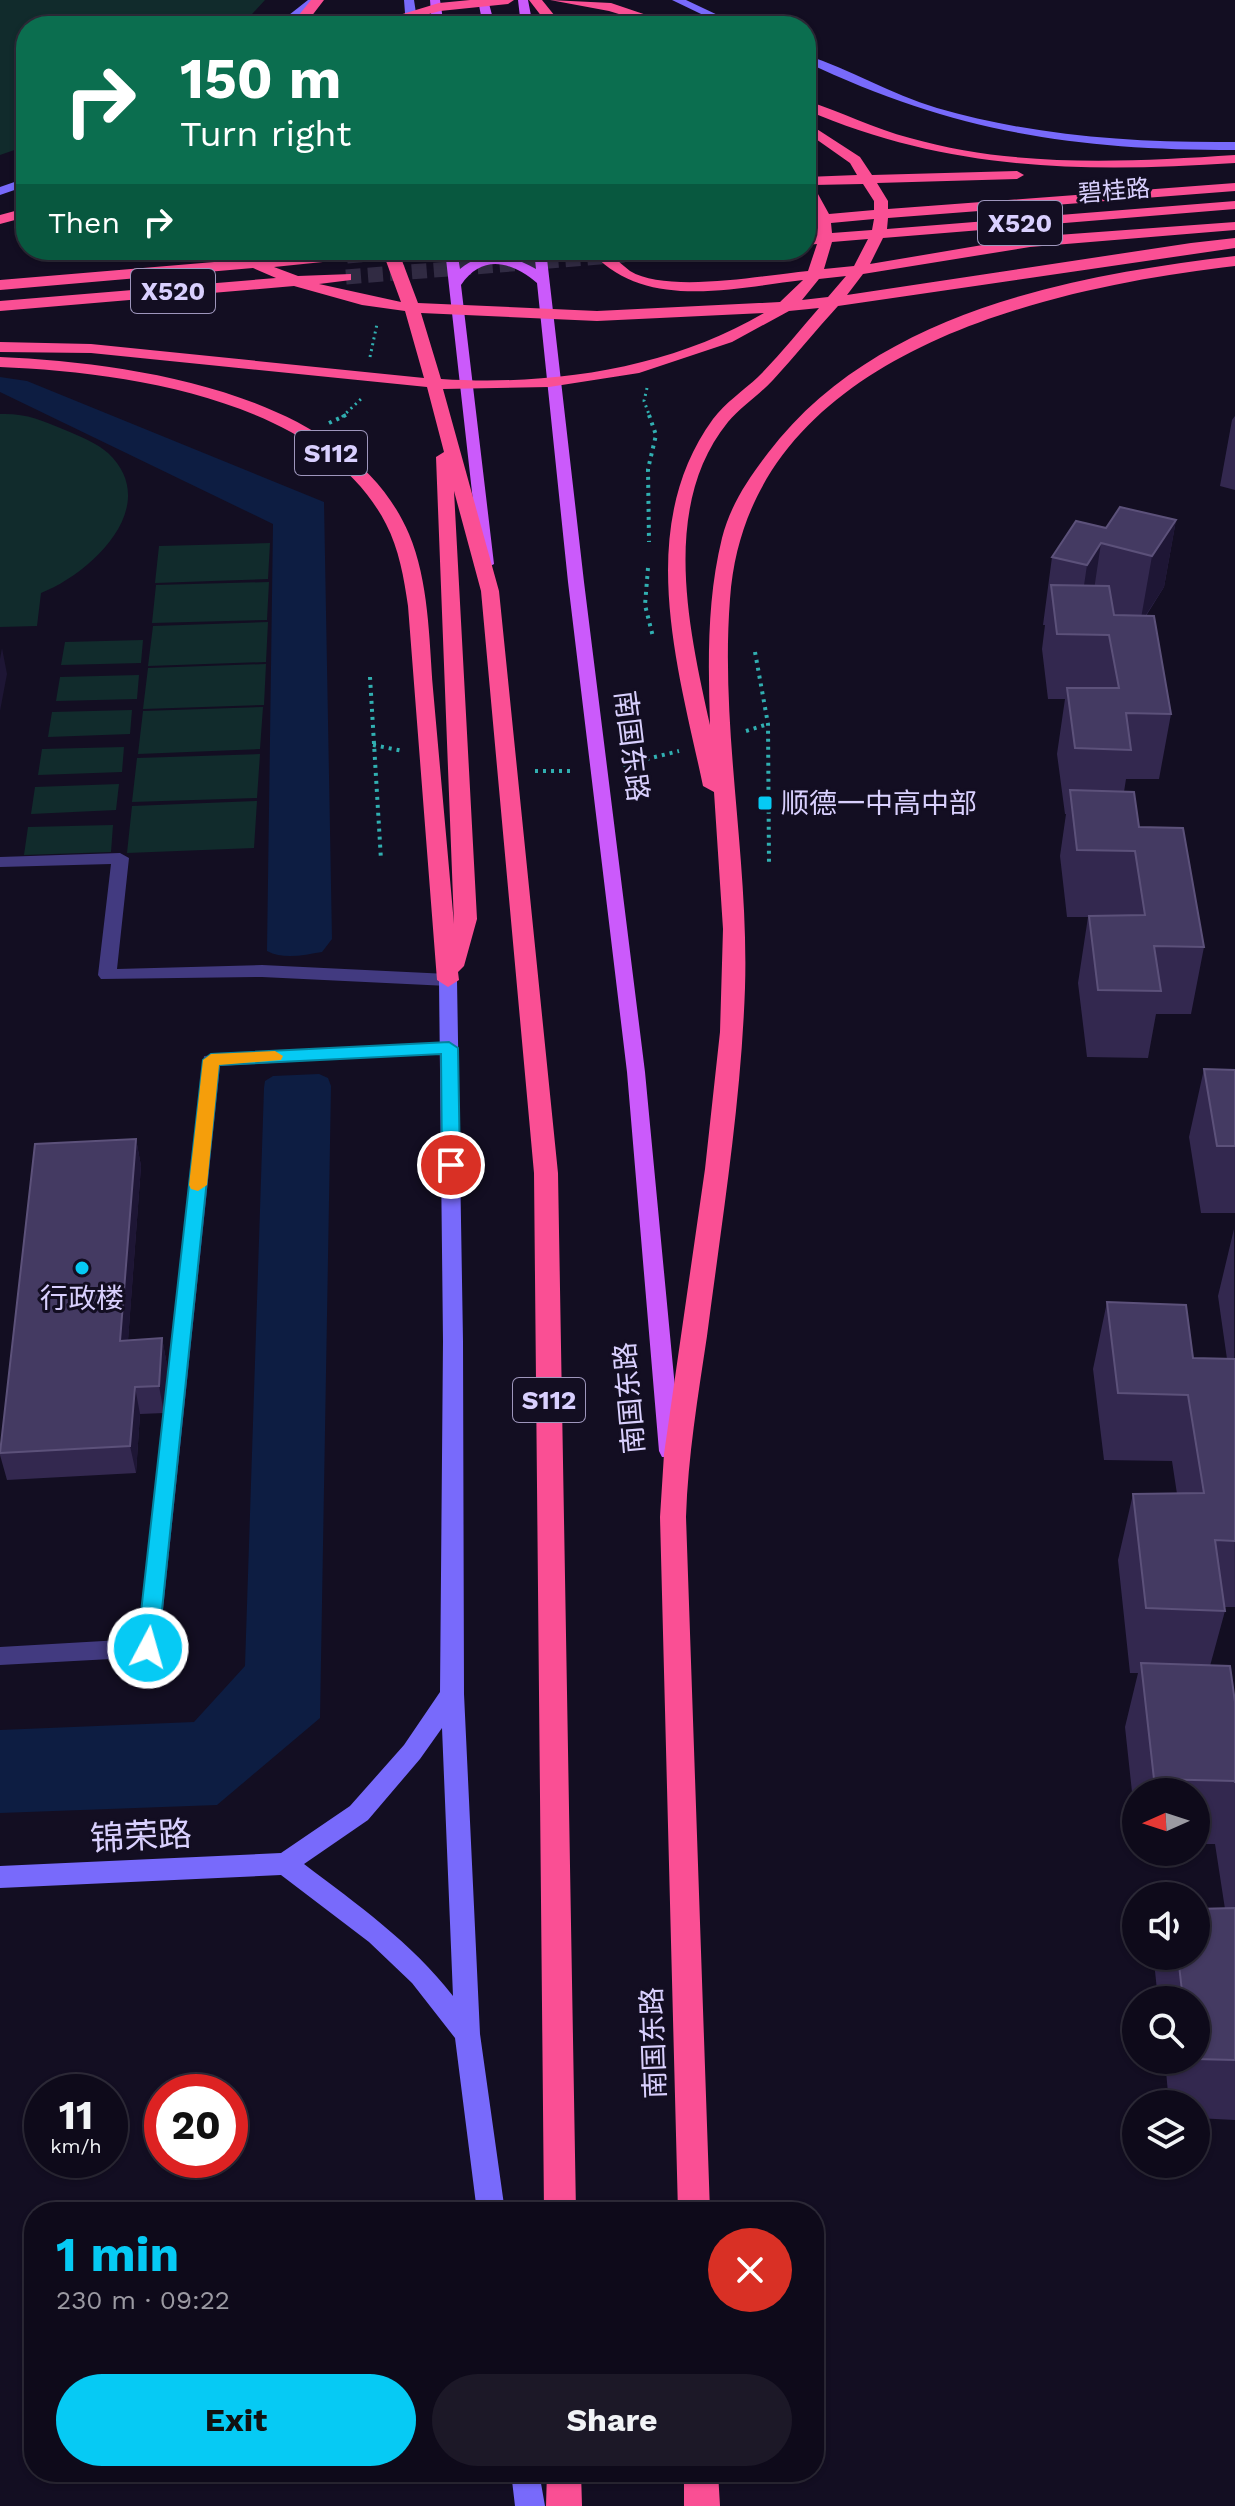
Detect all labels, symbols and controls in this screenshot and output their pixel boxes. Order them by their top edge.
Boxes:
text: 150 m [180,46,342,112]
icon: right [48,48,152,152]
text: Turn right [180,113,351,155]
street label: 碧桂路 [1077,174,1151,208]
icon: right [136,200,180,244]
road number: X520 [978,201,1062,245]
text: Then [48,205,120,240]
road number: X520 [131,269,215,313]
road number: S112 [295,431,367,475]
street label: 南国东路 [608,688,655,804]
place label: 顺德一中高中部 [781,787,977,820]
marker: 顺德一中高中部 [756,794,774,812]
pin [417,1131,485,1199]
icon: arrive [429,1143,473,1187]
marker: 行政楼 [73,1259,91,1277]
place label: 行政楼 [40,1282,124,1315]
street label: 南国东路 [608,1341,651,1455]
road number: S112 [513,1378,585,1422]
position arrow [106,1606,190,1690]
north arrow [1122,1778,1210,1866]
map controls [1122,1778,1210,2178]
street label: 锦荣路 [89,1813,193,1859]
button: sound [1122,1882,1210,1970]
street label: 南国东路 [635,1986,672,2100]
button: search [1122,1986,1210,2074]
speed limit sign: 20 [144,2074,248,2178]
button: layers [1122,2090,1210,2178]
text: 11 [59,2092,93,2139]
text: km/h [50,2134,102,2158]
text: 1 min [56,2226,179,2283]
button: close [708,2228,792,2312]
text: 230 m · 09:22 [56,2285,230,2315]
button: Exit [56,2374,416,2466]
button: Share [432,2374,792,2466]

